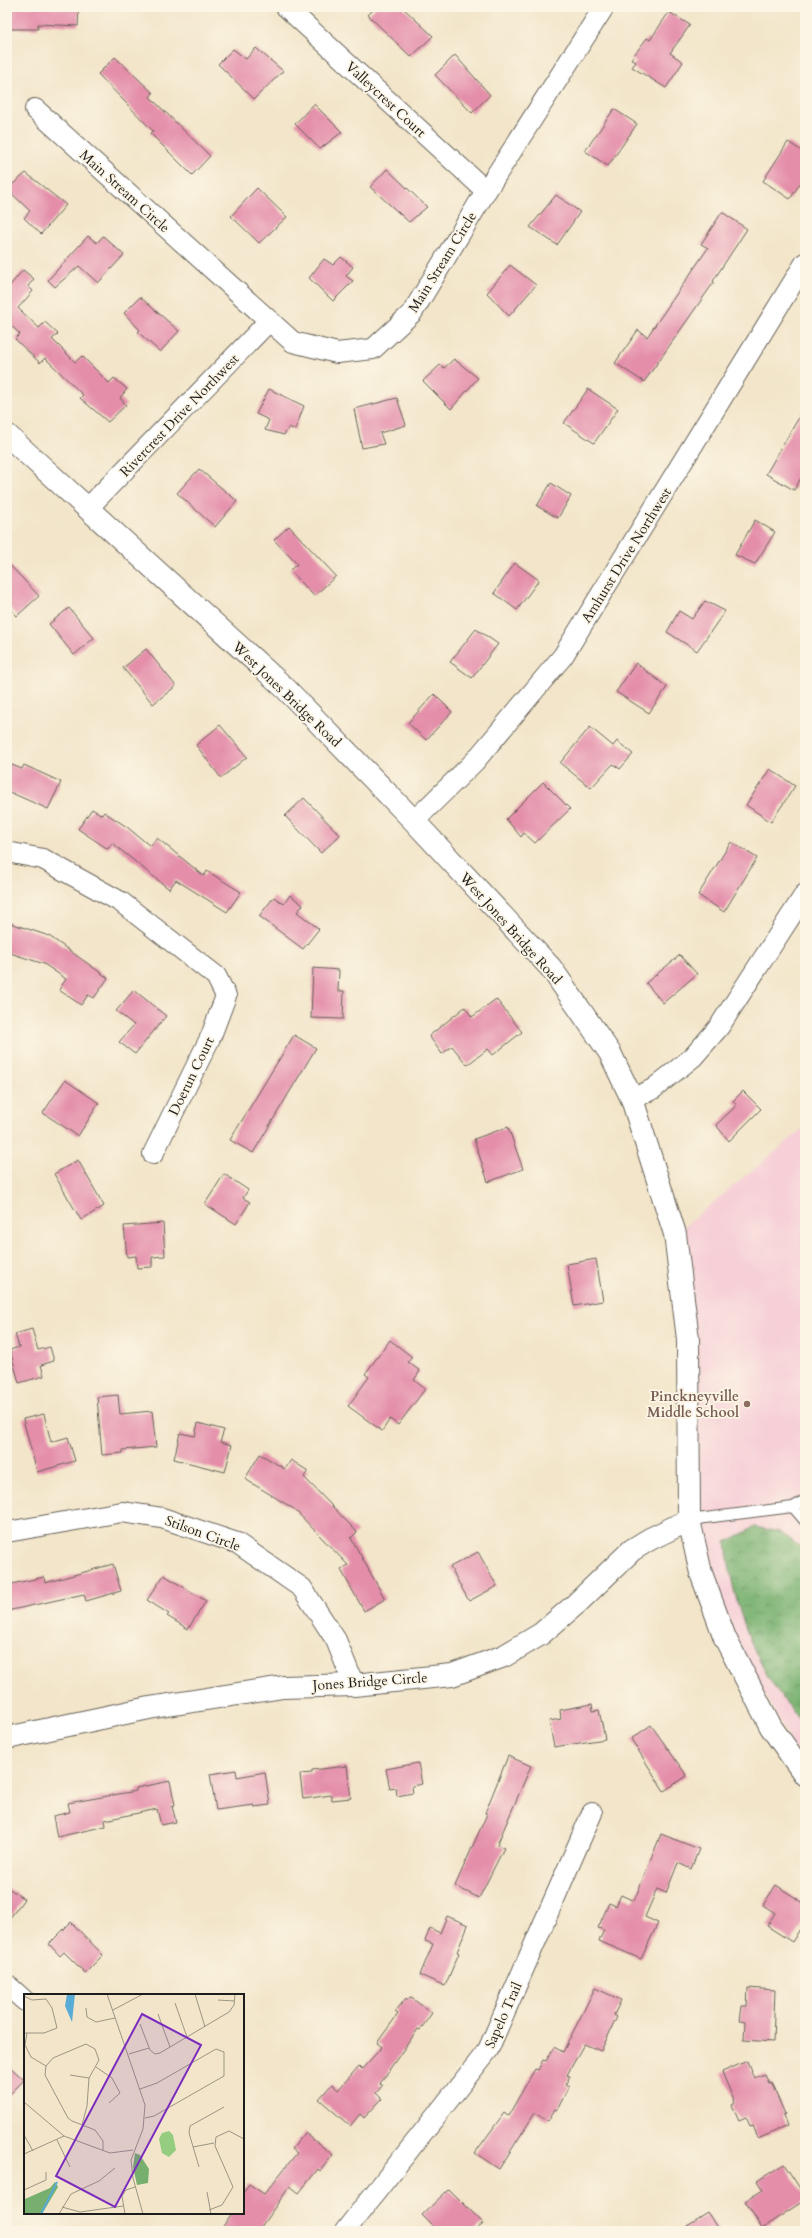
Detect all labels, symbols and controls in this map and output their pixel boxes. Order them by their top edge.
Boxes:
street label: Valleycrest Court [341,57,430,142]
street label: Main Stream Circle [75,146,174,237]
street label: Main Stream Circle [404,208,481,316]
street label: Rivercrest Drive Northwest [116,349,244,481]
street label: Amhurst Drive Northwest [577,484,676,627]
street label: West Jones Bridge Road [227,637,346,752]
street label: West Jones Bridge Road [455,868,566,989]
street label: Doerun Court [164,1033,219,1119]
place label: Pinckneyville Middle School [647,1387,739,1422]
marker: Pinckneyville Middle School [742,1399,752,1409]
street label: Stilson Circle [162,1511,243,1556]
street label: Jones Bridge Circle [310,1668,428,1695]
street label: Sapelo Trail [480,1979,527,2051]
inset map [24,1994,244,2214]

